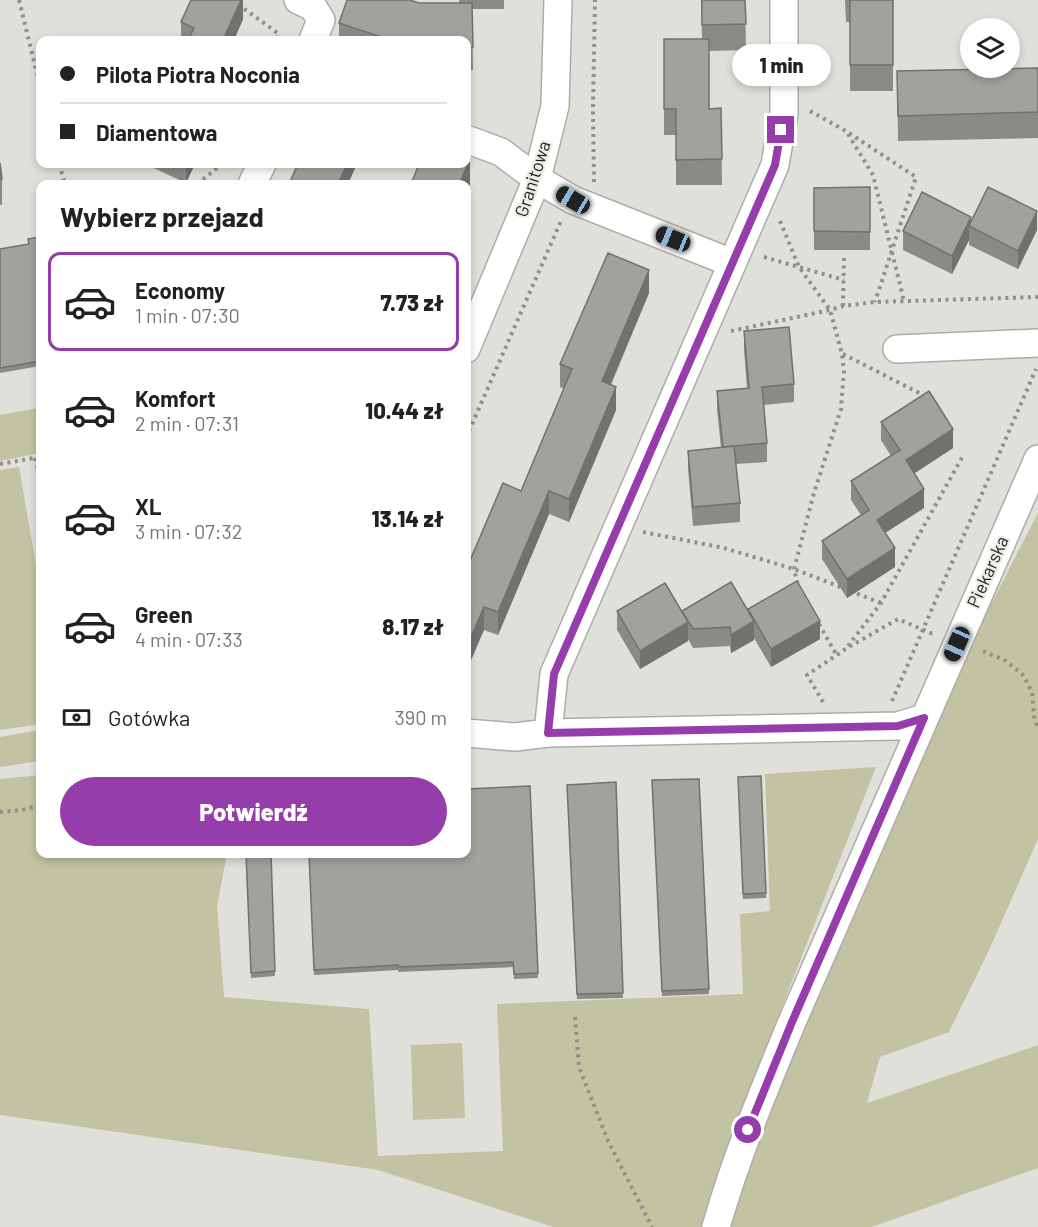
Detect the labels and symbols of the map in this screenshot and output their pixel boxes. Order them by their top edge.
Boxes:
callout: 1 min [732,43,830,85]
route end [767,116,794,143]
street label: Granitowa [509,138,555,220]
car [553,183,593,217]
car [653,224,693,254]
street label: Piekarska [962,532,1013,611]
car [941,624,973,664]
route start [734,1116,761,1143]

